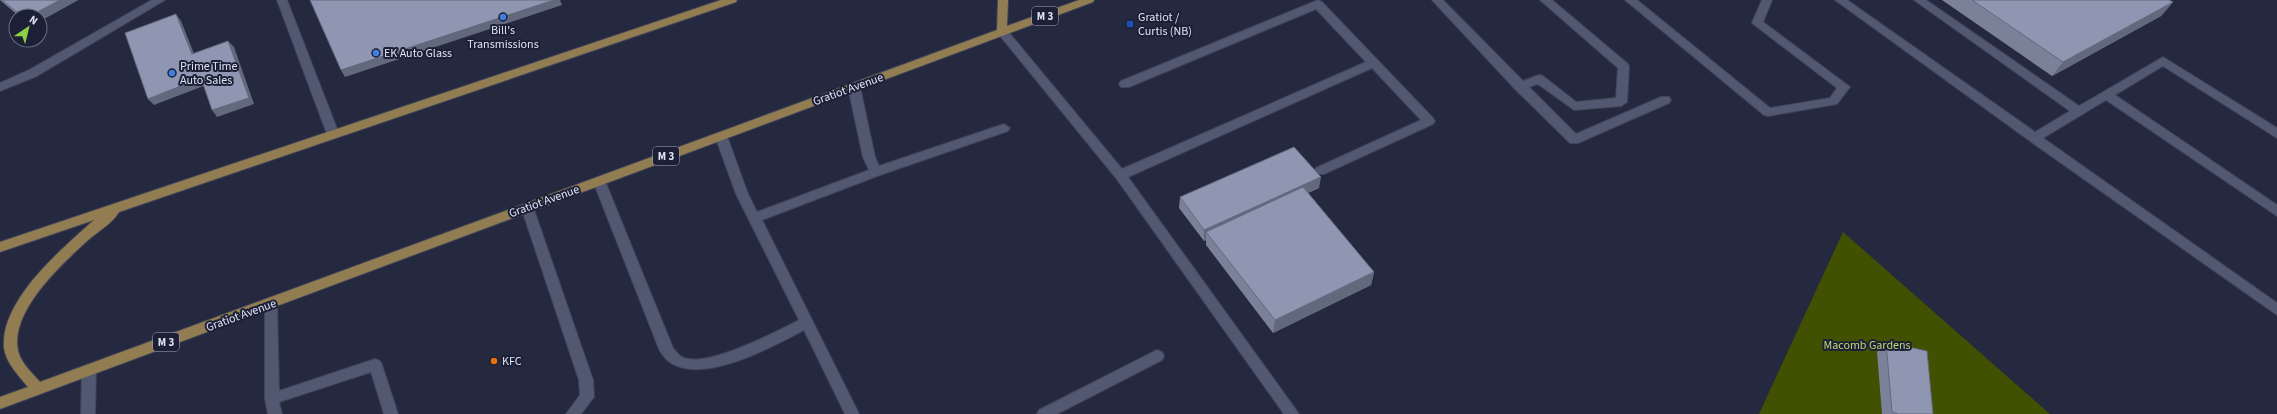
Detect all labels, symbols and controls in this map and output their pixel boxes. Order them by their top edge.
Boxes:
road number: M 3 [1032,7,1058,25]
north arrow [8,8,48,48]
place label: Gratiot / Curtis (NB) [1138,9,1192,40]
text: N [26,12,41,28]
marker: Bill's Transmissions [498,12,508,22]
marker: Gratiot / Curtis (NB) [1125,19,1135,29]
place label: Bill's Transmissions [467,22,539,53]
place label: EK Auto Glass [384,45,452,62]
marker: EK Auto Glass [371,48,381,58]
place label: Prime Time Auto Sales [180,58,238,89]
marker: Prime Time Auto Sales [167,68,177,78]
street label: Gratiot Avenue [811,69,886,110]
road number: M 3 [653,147,679,165]
street label: Gratiot Avenue [507,181,582,222]
street label: Gratiot Avenue [204,295,279,336]
road number: M 3 [153,333,179,351]
park label: Macomb Gardens [1823,337,1911,354]
place label: KFC [502,353,522,370]
marker: KFC [489,356,499,366]

